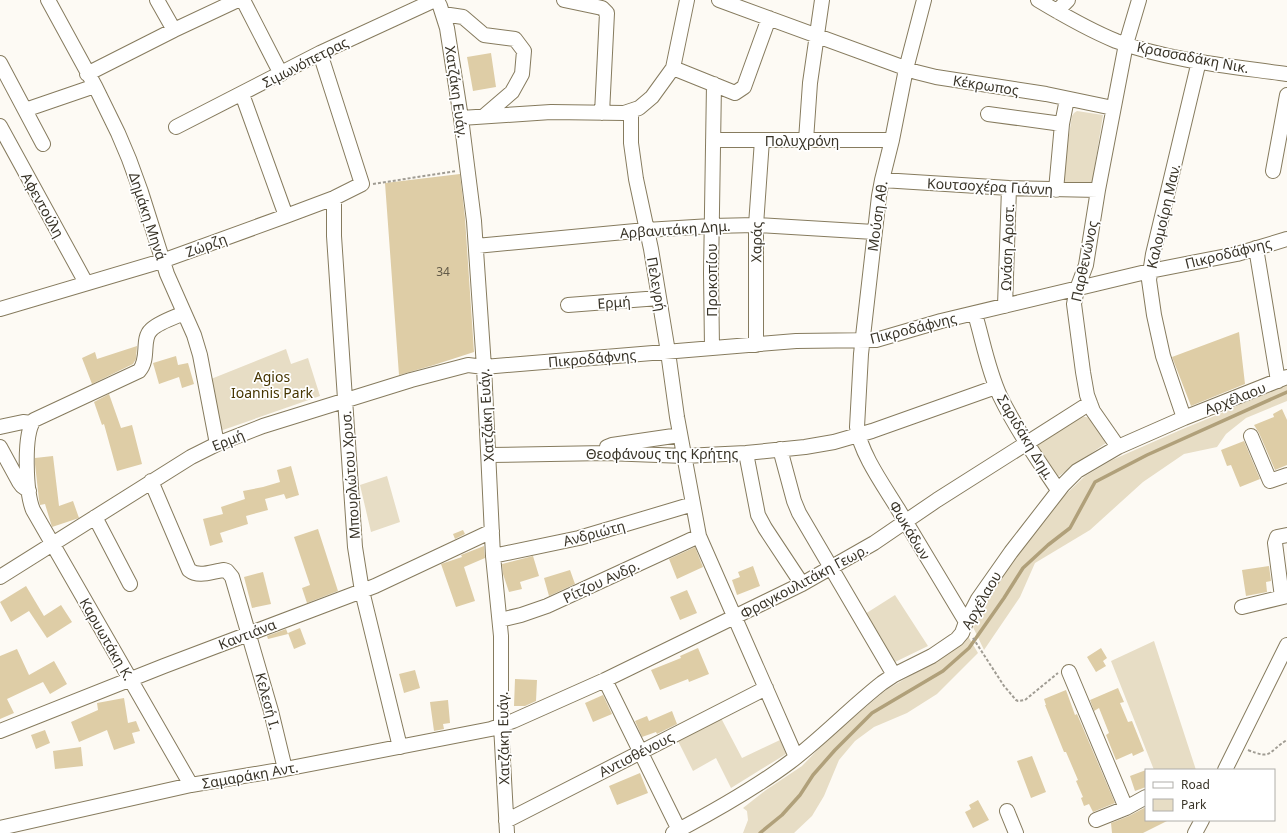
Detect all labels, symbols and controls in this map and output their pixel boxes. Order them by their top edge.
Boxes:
street label: Σιμωνόπετρας [259,32,351,92]
street label: Κρασσαδάκη Νικ. [1135,37,1251,77]
street label: Χατζάκη Ευάγ. [441,45,473,139]
street label: Κέκρωπος [952,70,1020,100]
street label: Πολυχρόνη [765,131,839,150]
street label: Καλομοίρη Μαν. [1142,162,1184,270]
street label: Αφεντούλη [17,169,69,241]
street label: Δημάκη Μηνά [125,170,171,263]
street label: Κουτσοχέρα Γιάννη [927,173,1053,199]
street label: Μούση Αθ. [863,179,891,253]
street label: Ωνάση Αριστ. [996,203,1018,291]
street label: Αρβανιτάκη Δημ. [619,216,731,242]
street label: Παρθενώνος [1066,219,1102,303]
street label: Χαράς [746,221,766,263]
street label: Ζώρζη [183,229,229,261]
street label: Πικροδάφνης [1183,233,1273,273]
street label: Προκοπίου [702,243,721,317]
street label: Πελεγρή [643,255,671,313]
house number: 34 [436,263,450,280]
street label: Ερμή [597,291,631,313]
street label: Πικροδάφνης [868,308,958,348]
street label: Πικροδάφνης [547,345,637,371]
park label: Agios Ioannis Park [231,367,313,402]
street label: Χατζάκη Ευάγ. [474,368,498,462]
street label: Αρχέλαου [1202,378,1268,418]
street label: Σαριδάκη Δημ. [993,391,1059,483]
street label: Μπουρλώτου Χρυσ. [336,410,364,540]
street label: Ερμή [209,425,247,455]
street label: Θεοφάνους της Κρήτης [586,444,738,463]
street label: Φωκάδων [885,497,935,563]
street label: Ανδριώτη [561,516,627,550]
street label: Φραγκουλιτάκη Γεωρ. [737,539,871,623]
street label: Ρίτζου Ανδρ. [560,555,642,607]
street label: Αρχέλαου [957,567,1005,633]
street label: Καρυωτάκη Κ. [76,594,138,684]
street label: Καντιάνα [215,614,279,654]
street label: Κελεσή Ι. [251,670,285,732]
street label: Χατζάκη Ευάγ. [493,691,513,785]
street label: Αντισθένους [595,727,677,781]
street label: Σαμαράκη Αντ. [200,757,300,793]
legend [1145,769,1275,821]
text: Road [1181,776,1210,793]
text: Park [1181,796,1207,813]

